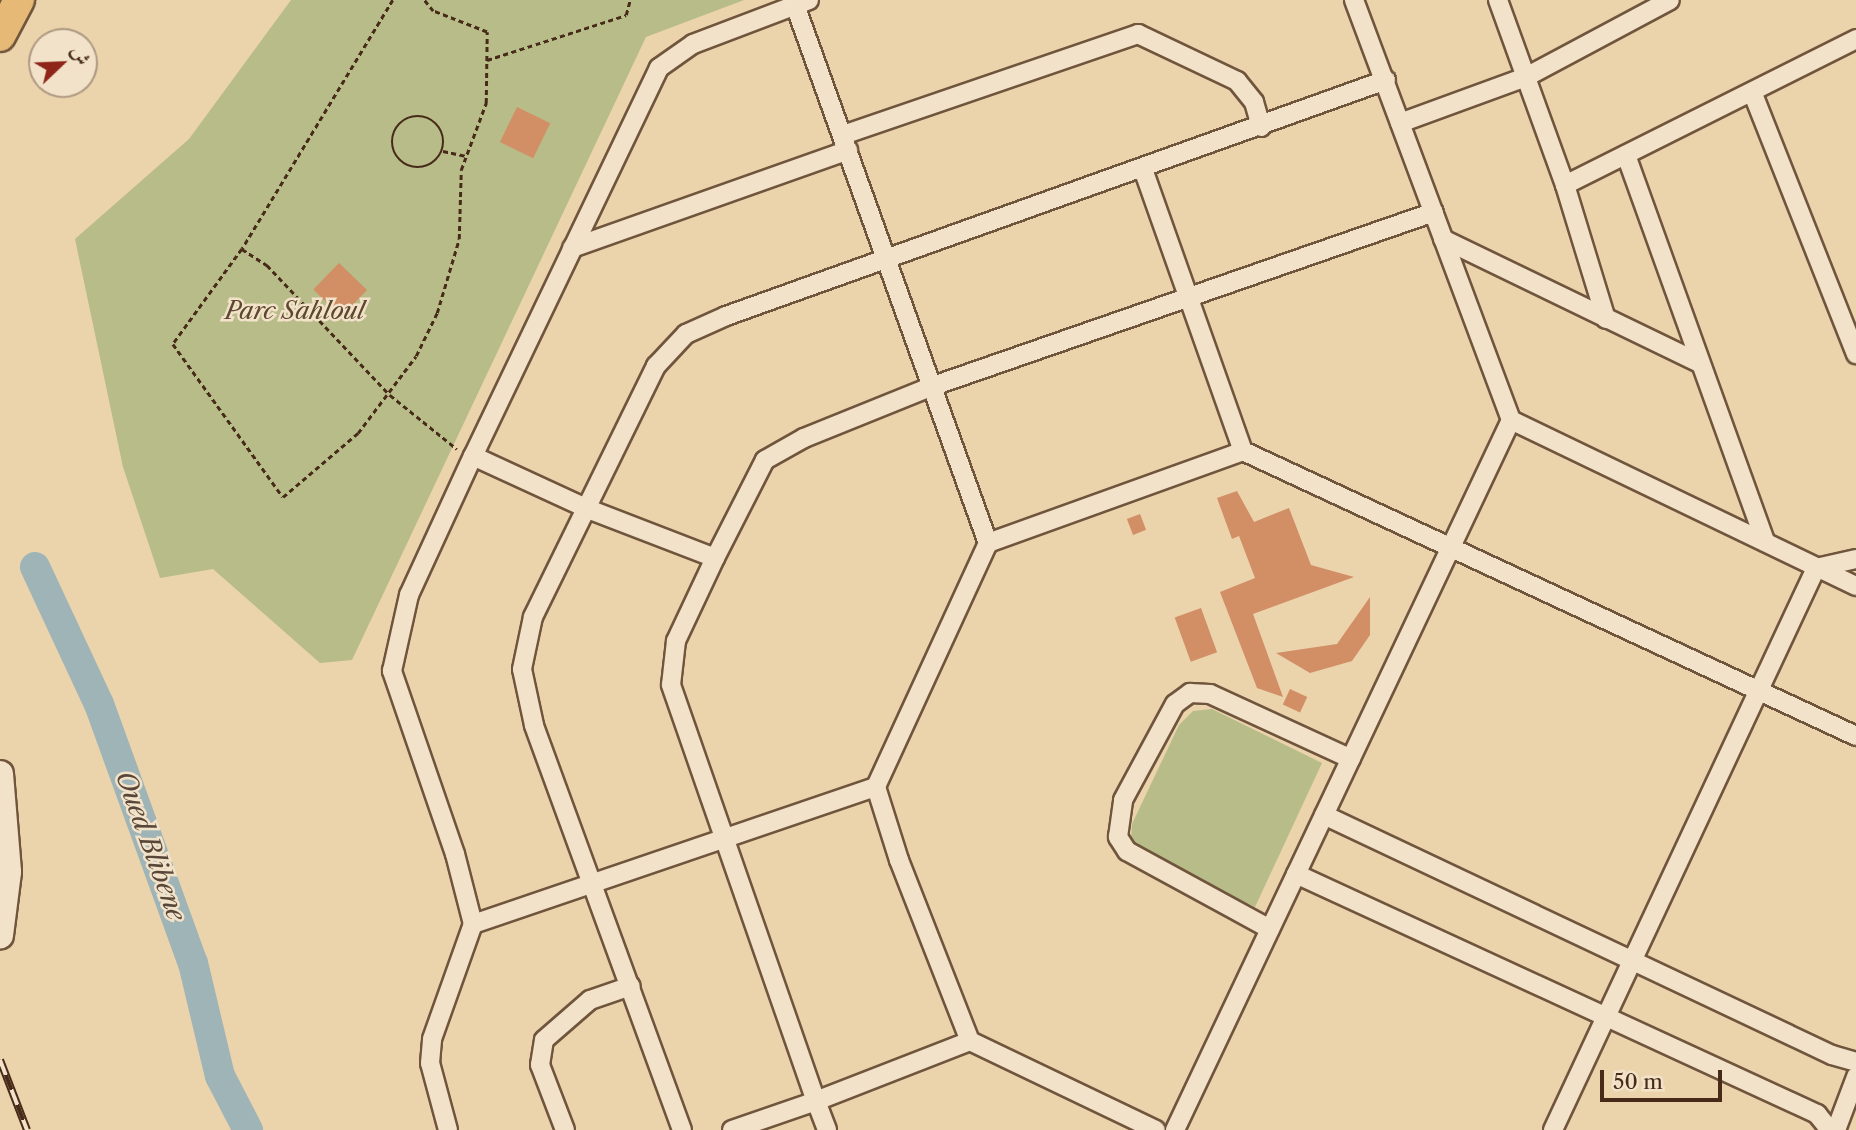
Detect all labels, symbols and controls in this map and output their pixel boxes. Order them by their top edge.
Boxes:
north arrow [28,28,98,98]
text: ش [67,42,95,69]
park label: Parc Sahloul [225,297,365,325]
water label: Oued Blibene [108,767,192,925]
scale bar [1604,1056,1727,1100]
text: 50 m [1613,1069,1663,1094]

